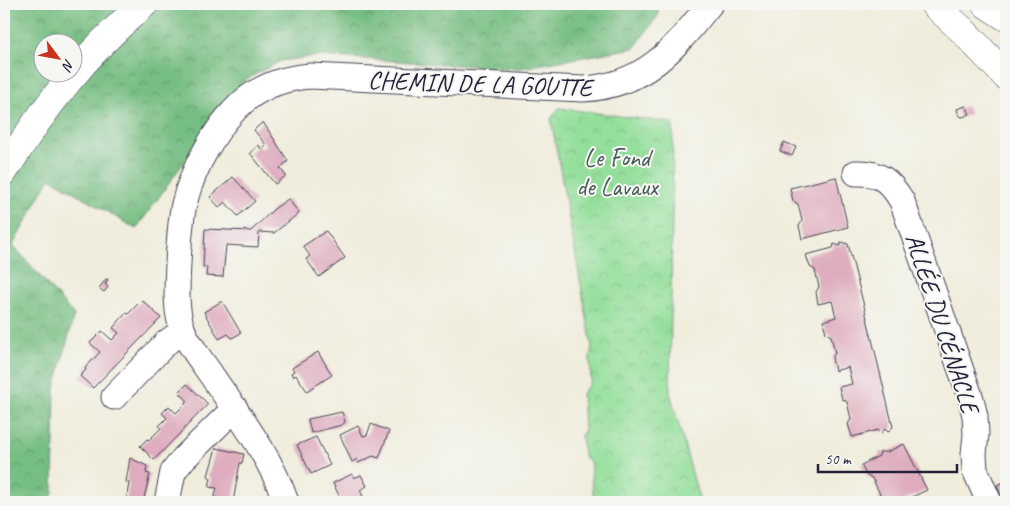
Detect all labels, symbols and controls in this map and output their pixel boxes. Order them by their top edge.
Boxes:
north arrow [32,32,82,82]
text: N [58,56,78,75]
street label: CHEMIN DE LA GOUTTE [368,64,595,104]
park label: Le Fond de Lavaux [576,142,660,203]
street label: ALLÉE DU CÉNACLE [898,230,987,420]
scale bar [818,441,956,473]
text: 50 m [825,450,852,469]

